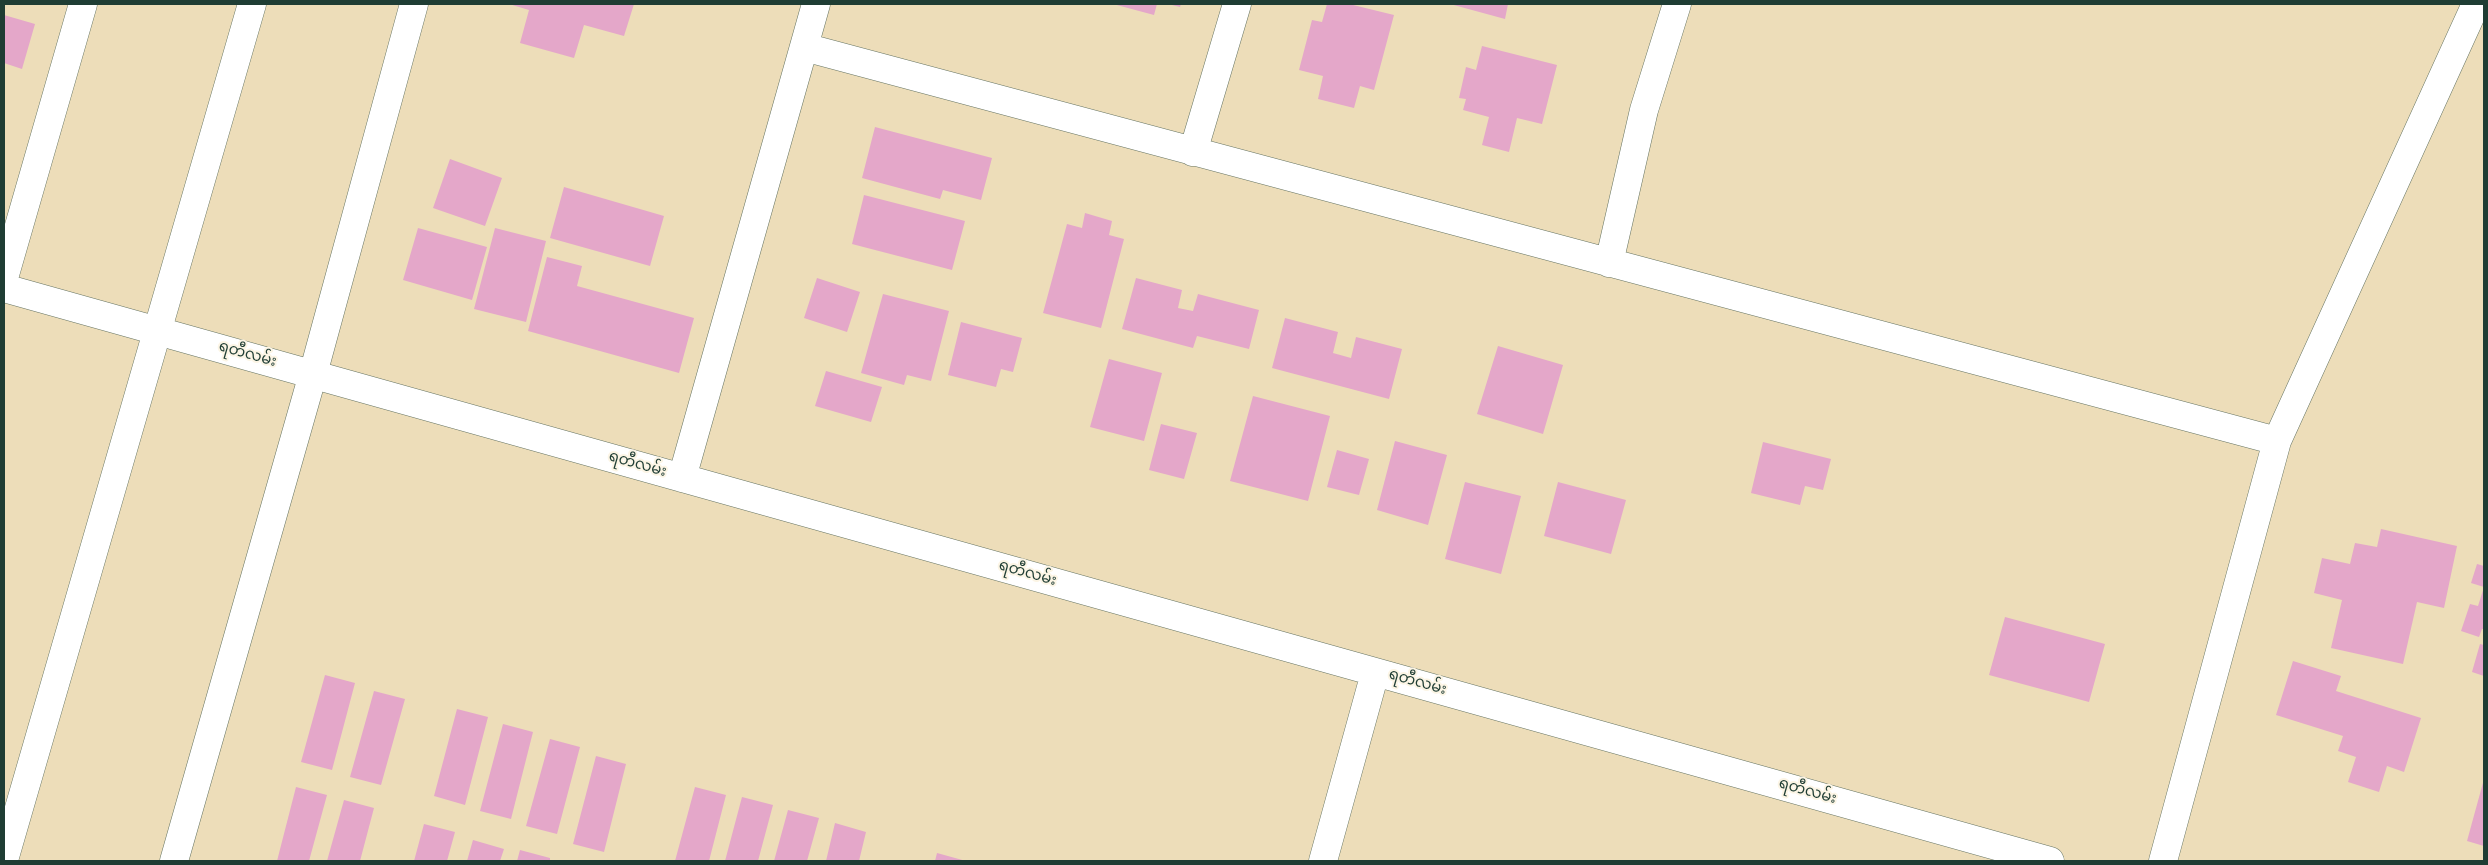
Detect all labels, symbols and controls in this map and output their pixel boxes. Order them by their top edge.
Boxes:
street label: ရတီလမ်း [216,339,278,373]
street label: ရတီလမ်း [606,449,668,483]
street label: ရတီလမ်း [996,558,1058,592]
street label: ရတီလမ်း [1386,667,1448,701]
street label: ရတီလမ်း [1776,776,1838,810]

